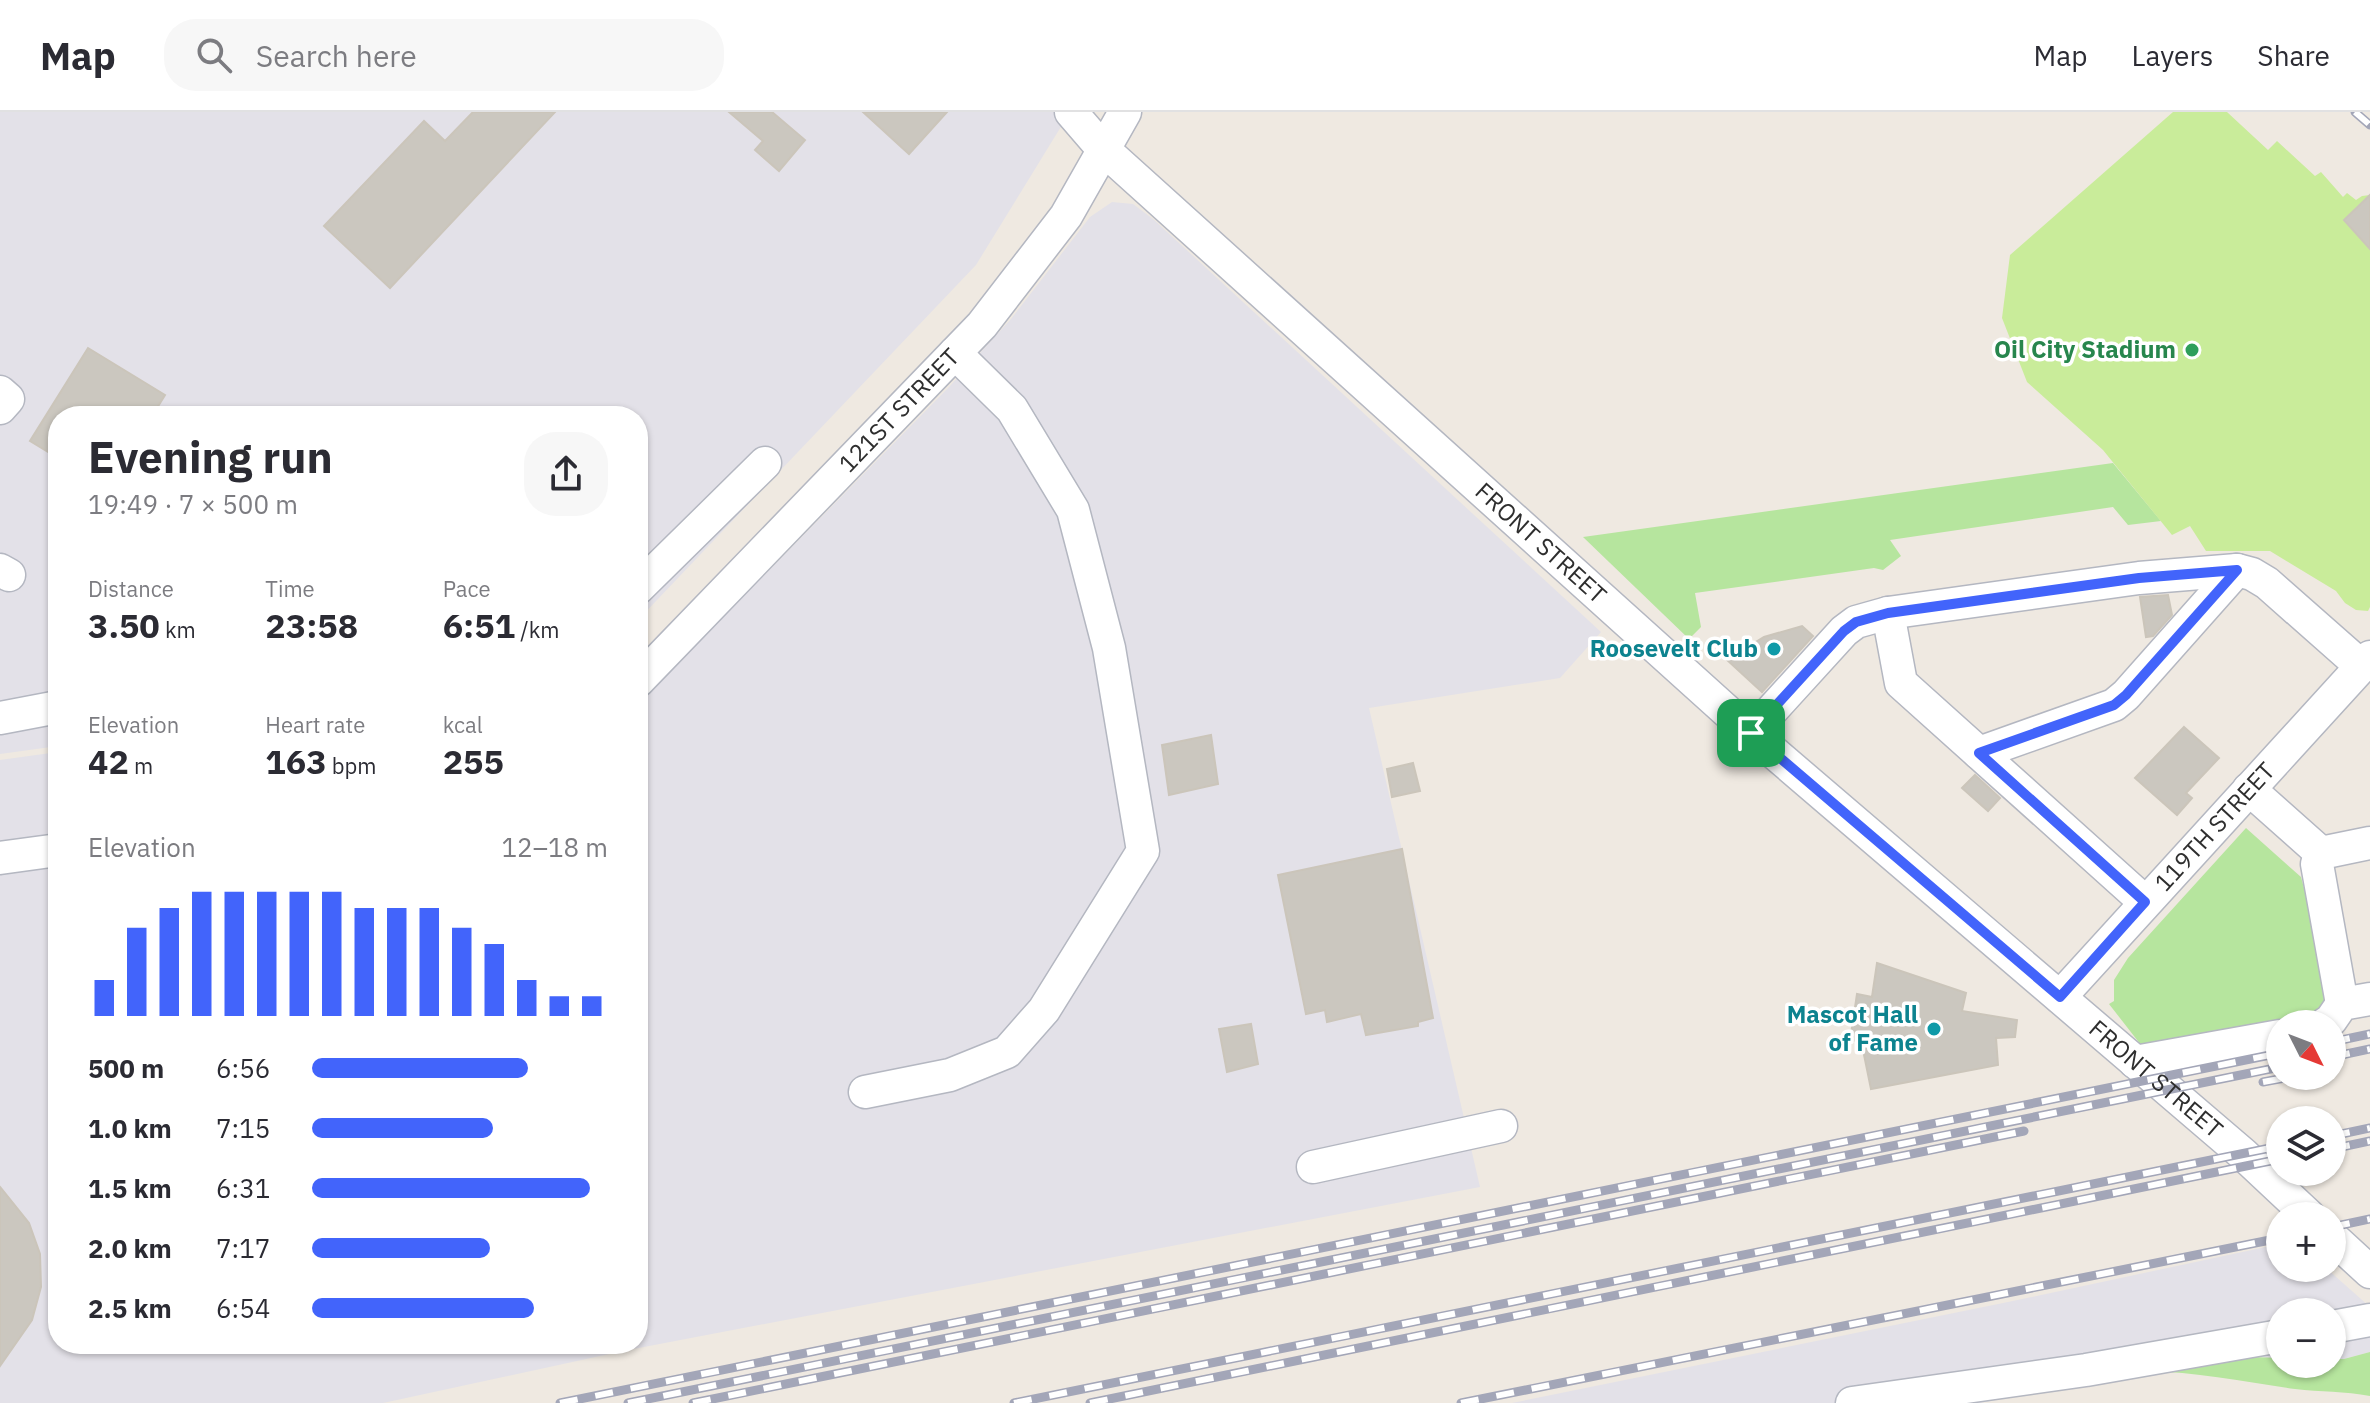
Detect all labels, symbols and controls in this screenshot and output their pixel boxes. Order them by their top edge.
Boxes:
search box [164,19,724,91]
text: Map [40,31,116,80]
icon: search [192,33,236,77]
text: Search here [256,36,417,75]
text: Map [2033,37,2087,74]
text: Layers [2131,37,2213,74]
text: Share [2257,37,2330,74]
place label: Oil City Stadium [1994,333,2176,365]
street label: 121ST STREET [831,341,966,479]
marker: Oil City Stadium [2183,341,2201,359]
text: Evening run [88,428,333,485]
button: share [524,432,608,516]
street label: FRONT STREET [1469,475,1614,610]
text: 19:49 · 7 × 500 m [88,487,298,521]
text: Distance [88,574,174,603]
text: Time [265,574,315,603]
text: Pace [443,574,491,603]
text: 3.50 [88,603,160,647]
text: 23:58 [265,603,358,647]
text: 6:51 [443,603,515,647]
text: km [160,615,196,644]
text: /km [515,615,560,644]
place label: Roosevelt Club [1590,632,1758,664]
marker: Roosevelt Club [1765,640,1783,658]
pin [1717,699,1785,767]
text: Elevation [88,710,179,739]
text: Heart rate [265,710,365,739]
text: kcal [443,710,483,739]
icon: arrive [1729,711,1773,755]
text: 42 [88,739,129,783]
text: 163 [265,739,327,783]
text: 255 [443,739,504,783]
text: m [129,751,153,780]
text: bpm [327,751,376,780]
street label: 119TH STREET [2147,755,2282,898]
text: Elevation [88,830,196,864]
text: 12–18 m [501,830,608,864]
place label: Mascot Hall of Fame [1787,998,1918,1058]
north arrow [2266,1010,2346,1090]
map controls [2266,1010,2346,1378]
street label: FRONT STREET [2083,1012,2230,1145]
marker: Mascot Hall of Fame [1925,1020,1943,1038]
text: 500 m [88,1051,164,1085]
text: 6:56 [216,1051,270,1085]
button: layers [2266,1106,2346,1186]
text: 1.0 km [88,1111,172,1145]
text: 7:15 [216,1111,270,1145]
text: 1.5 km [88,1171,172,1205]
text: 6:31 [216,1171,270,1205]
button: + [2266,1202,2346,1282]
text: 2.0 km [88,1231,172,1265]
text: 7:17 [216,1231,270,1265]
text: 2.5 km [88,1291,172,1325]
text: 6:54 [216,1291,270,1325]
button: − [2266,1298,2346,1378]

